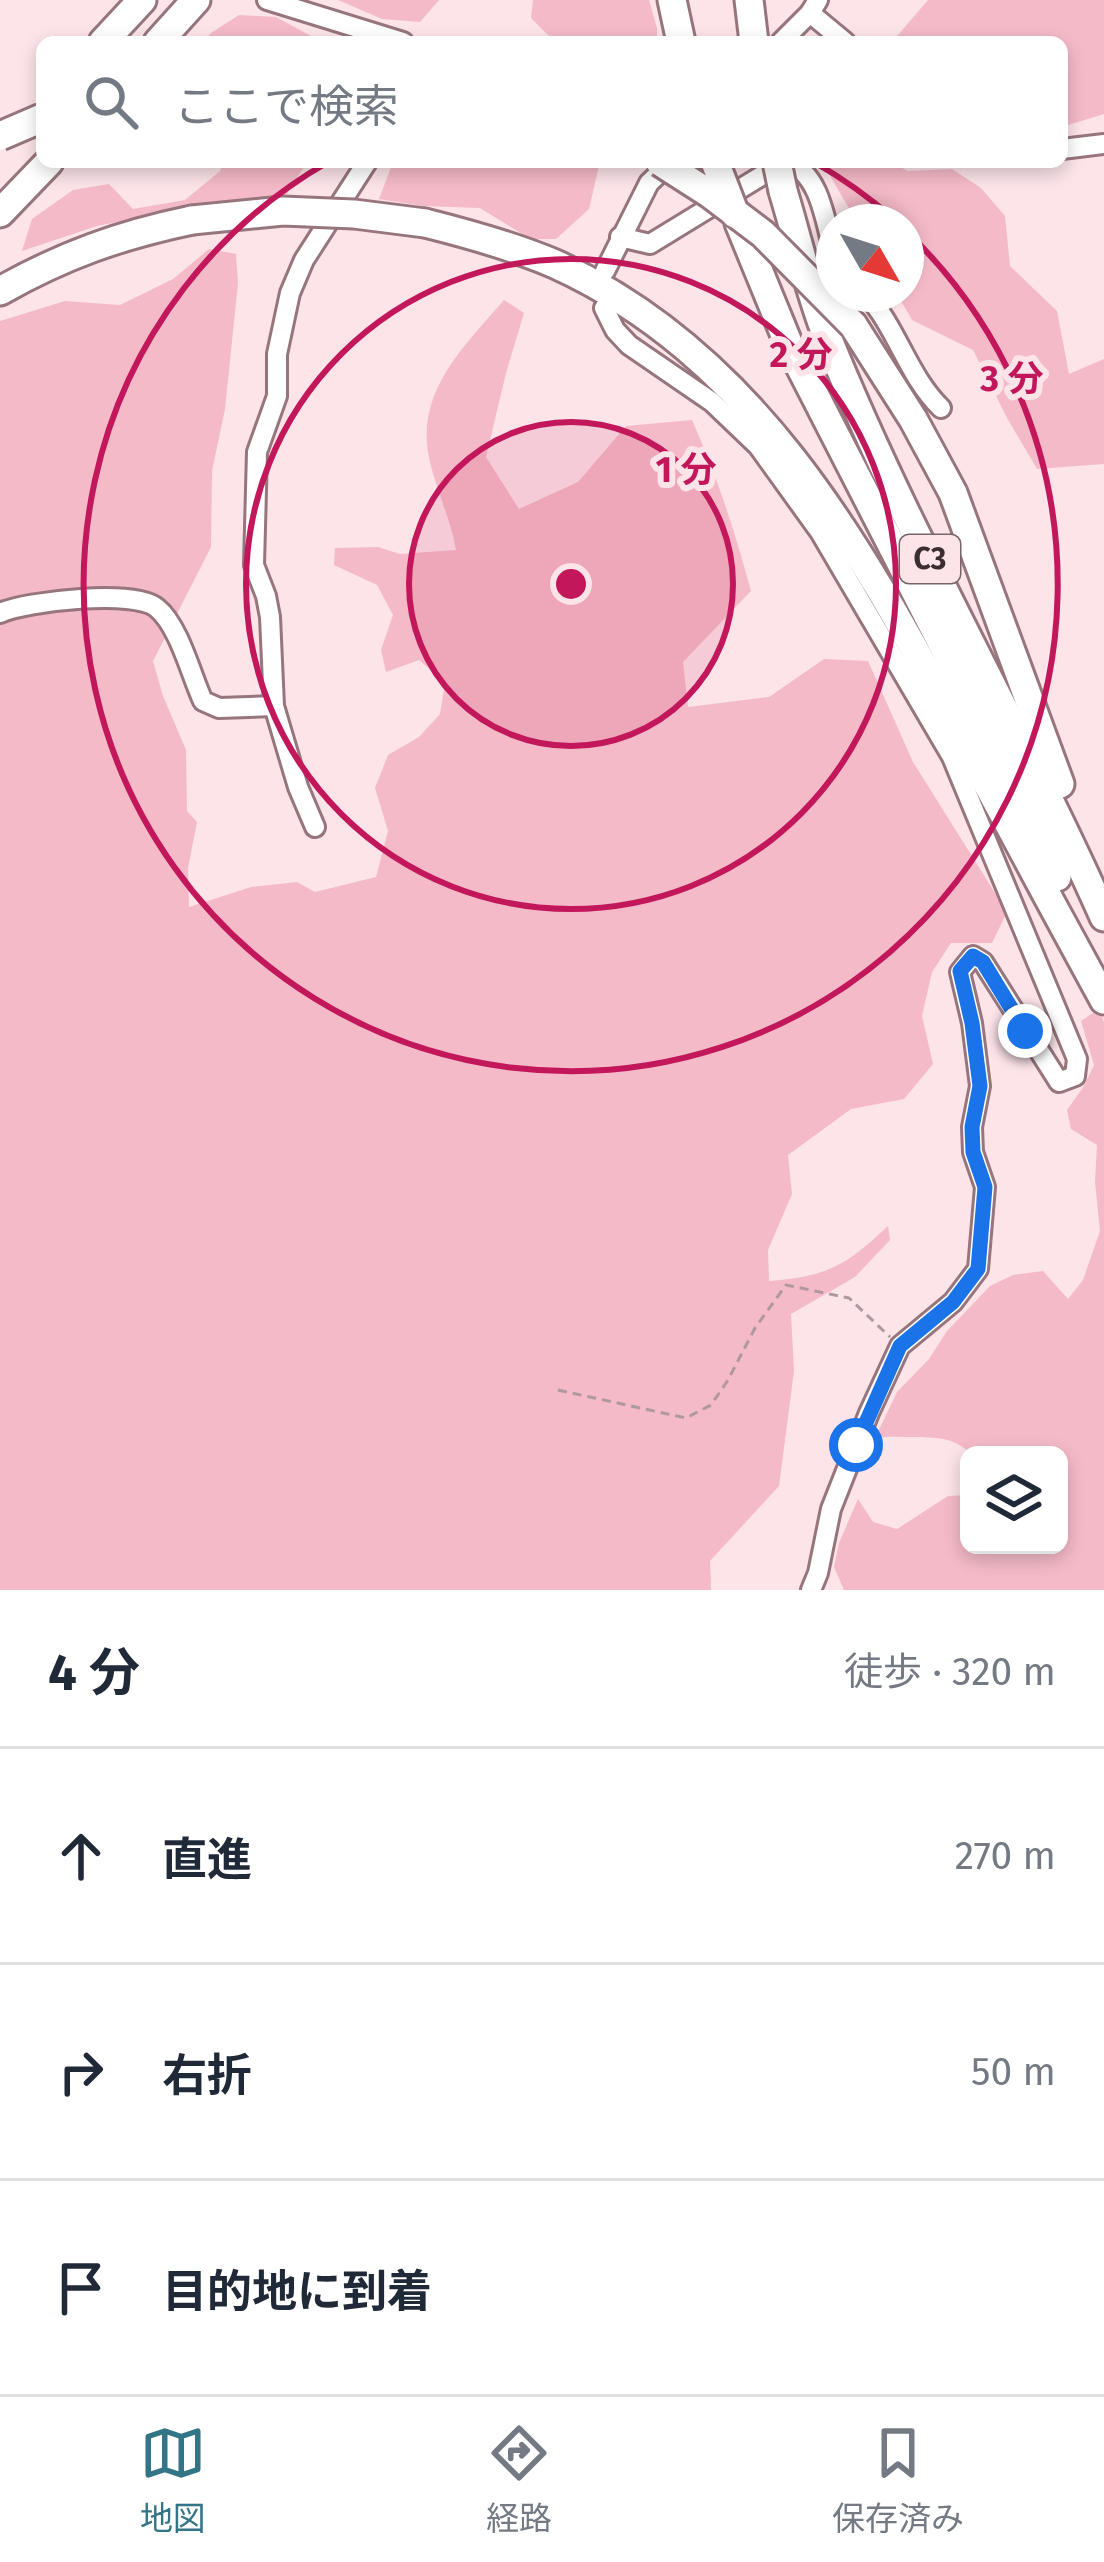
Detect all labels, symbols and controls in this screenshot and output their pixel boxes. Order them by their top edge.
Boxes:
search box [36,36,1068,168]
icon: search [78,69,144,135]
text: ここで検索 [174,80,399,134]
north arrow [816,204,924,312]
text: 2 分 [769,333,833,377]
text: 3 分 [979,357,1044,401]
text: 1 分 [655,448,717,492]
road number: C3 [900,535,960,583]
centre of rings [550,563,592,605]
route end [998,1004,1052,1058]
route start [829,1418,883,1472]
map controls [960,1446,1068,1554]
button: layers [960,1446,1068,1554]
text: 4 分 [48,1642,140,1704]
text: 徒歩 · 320 m [844,1649,1056,1695]
icon: ahead [48,1823,114,1889]
text: 直進 [162,1833,252,1887]
text: 270 m [955,1833,1056,1879]
icon: right [48,2039,114,2105]
text: 右折 [162,2049,252,2103]
text: 50 m [971,2049,1056,2095]
icon: arrive [48,2255,114,2321]
text: 目的地に到着 [162,2265,432,2319]
tab: 地図 [140,2420,206,2540]
tab: 経路 [486,2420,552,2540]
tab: 保存済み [832,2420,964,2540]

